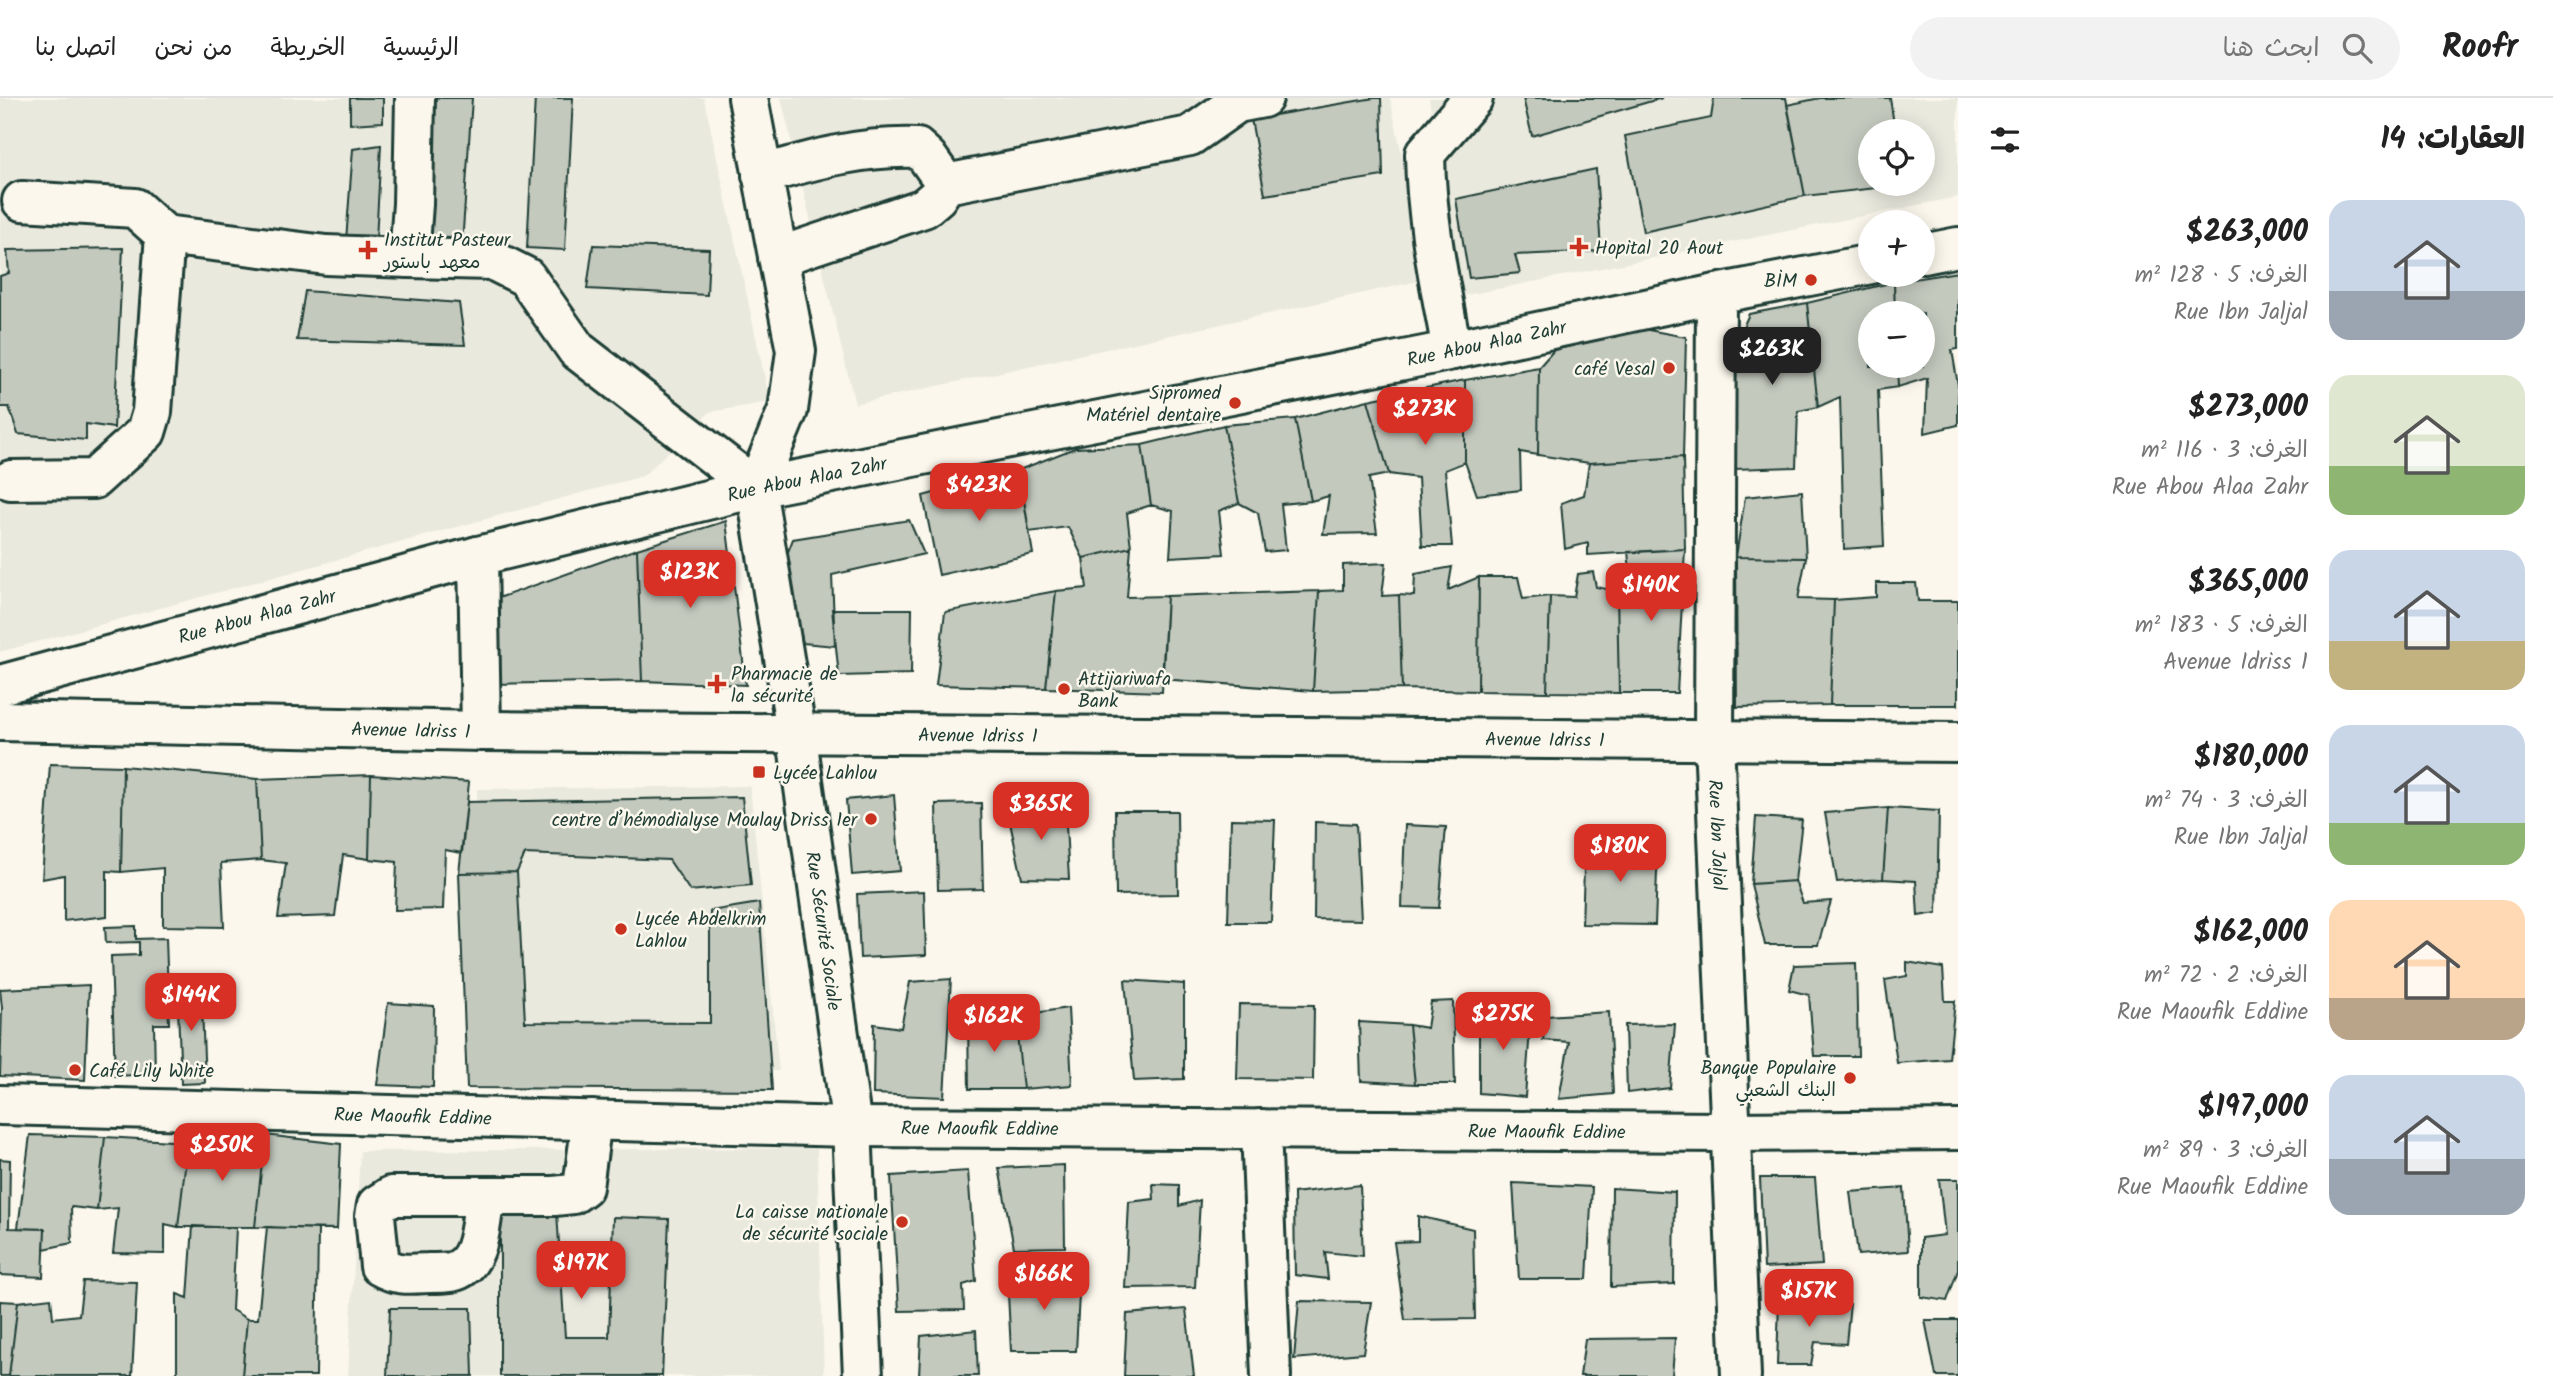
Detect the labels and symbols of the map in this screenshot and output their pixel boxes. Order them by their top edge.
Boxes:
place label: Institut Pasteur معهد باستور [382,226,512,278]
place label: Hopital 20 Aout [1595,234,1724,264]
marker: Hopital 20 Aout [1569,237,1589,257]
marker: Institut Pasteur معهد باستور [358,240,378,260]
place label: BİM [1764,267,1797,297]
marker: BİM [1803,272,1819,288]
street label: Rue Abou Alaa Zahr [1404,313,1571,376]
pin: $263K [1723,328,1821,387]
place label: café Vesal [1574,355,1655,385]
marker: café Vesal [1661,360,1677,376]
place label: Sipromed Matériel dentaire [1086,379,1222,431]
pin: $273K [1376,388,1474,447]
marker: Sipromed Matériel dentaire [1227,395,1243,411]
street label: Rue Abou Alaa Zahr [724,449,891,512]
pin: $423K [930,464,1028,523]
pin: $123K [641,550,739,610]
pin: $140K [1602,564,1700,623]
street label: Rue Abou Alaa Zahr [175,582,341,653]
place label: Pharmacie de la sécurité [731,660,838,712]
place label: Attijariwafa Bank [1078,665,1171,717]
marker: Pharmacie de la sécurité [709,676,725,692]
marker: Attijariwafa Bank [1056,681,1072,697]
street label: Avenue Idriss 1 [351,715,471,748]
street label: Avenue Idriss 1 [918,721,1038,752]
street label: Avenue Idriss 1 [1485,725,1605,756]
place label: Lycée Lahlou [773,759,877,789]
marker: Lycée Lahlou [751,764,767,780]
street label: Rue Ibn Jaljal [1699,779,1733,891]
pin: $365K [992,782,1090,842]
place label: centre d’hémodialyse Moulay Driss 1er [552,806,859,836]
marker: centre d’hémodialyse Moulay Driss 1er [863,811,879,827]
pin: $180K [1571,824,1669,884]
street label: Rue Sécurité Sociale [796,849,848,1013]
place label: Lycée Abdelkrim Lahlou [635,905,766,957]
marker: Lycée Abdelkrim Lahlou [613,921,629,937]
pin: $144K [142,974,240,1033]
pin: $275K [1454,992,1552,1052]
pin: $162K [945,995,1043,1054]
place label: Banque Populaire البنك الشعبي [1700,1054,1836,1106]
place label: Café Lily White [89,1057,214,1087]
marker: Café Lily White [67,1062,83,1078]
marker: Banque Populaire البنك الشعبي [1842,1070,1858,1086]
street label: Rue Maoufik Eddine [333,1101,493,1135]
street label: Rue Maoufik Eddine [901,1114,1059,1145]
street label: Rue Maoufik Eddine [1468,1118,1626,1148]
pin: $250K [173,1124,271,1183]
place label: La caisse nationale de sécurité sociale [735,1198,888,1250]
marker: La caisse nationale de sécurité sociale [894,1214,910,1230]
pin: $197K [532,1242,630,1301]
pin: $166K [995,1252,1093,1312]
pin: $157K [1760,1270,1858,1329]

